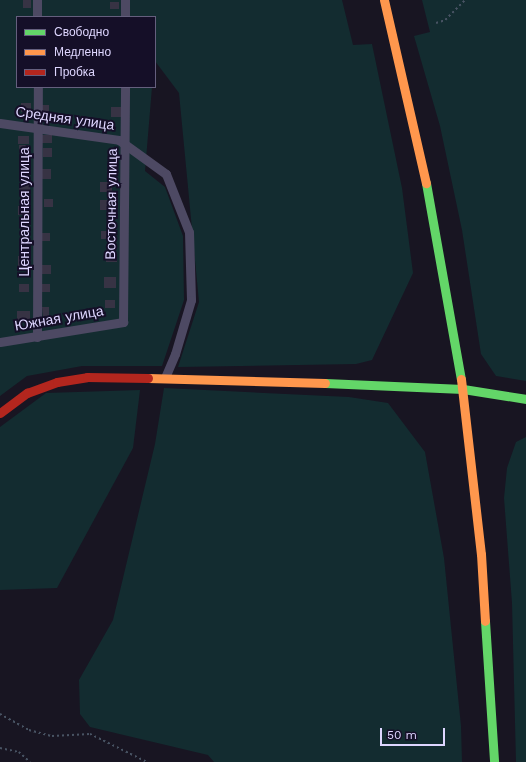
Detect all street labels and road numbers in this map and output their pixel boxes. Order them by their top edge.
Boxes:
street label: Средняя улица [14,103,116,133]
street label: Центральная улица [16,147,32,277]
street label: Восточная улица [102,148,120,260]
street label: Южная улица [13,302,105,334]

